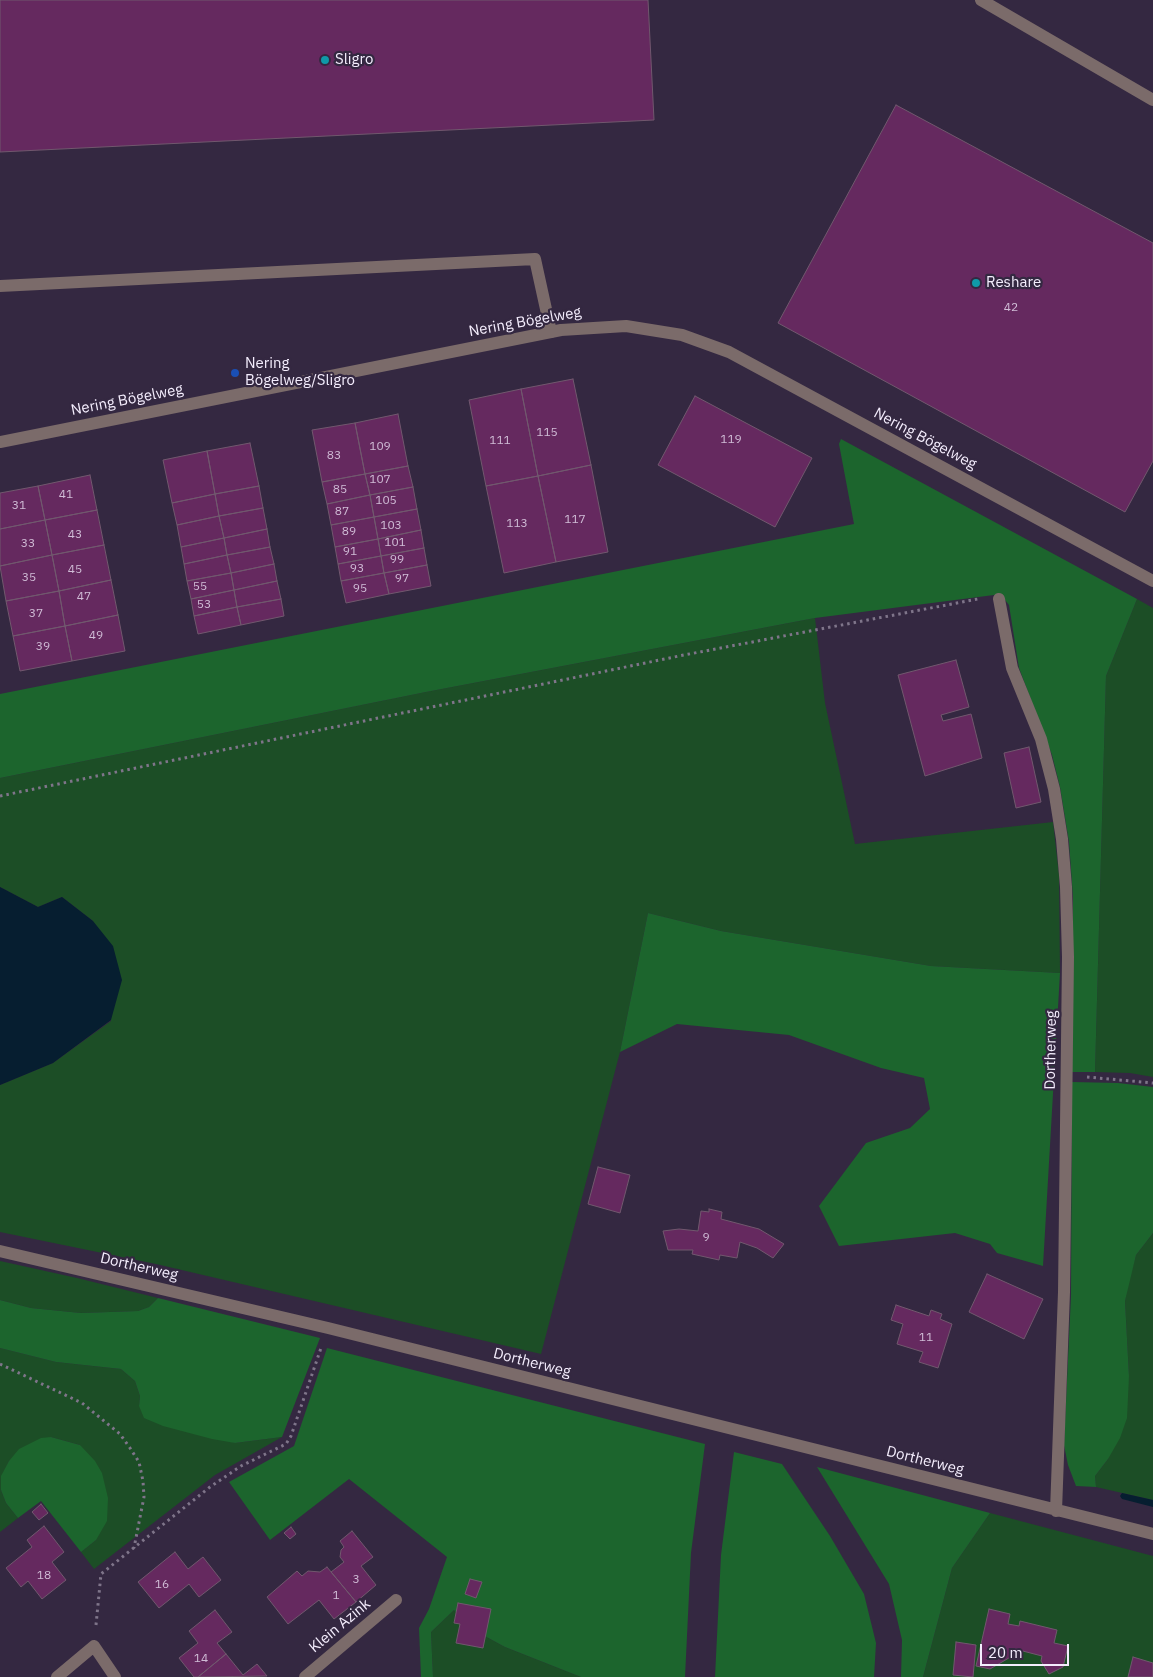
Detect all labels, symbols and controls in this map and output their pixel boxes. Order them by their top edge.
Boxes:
place label: Sligro [335,51,373,69]
marker: Sligro [319,54,331,66]
place label: Reshare [986,274,1041,292]
marker: Reshare [970,277,982,289]
house number: 42 [1004,301,1018,315]
street label: Nering Bögelweg [467,303,583,341]
place label: Nering Bögelweg/Sligro [245,355,355,390]
marker: Nering Bögelweg/Sligro [229,367,241,379]
street label: Nering Bögelweg [69,380,185,420]
street label: Nering Bögelweg [870,404,980,474]
house number: 115 [536,426,558,440]
house number: 119 [720,433,742,447]
house number: 111 [489,434,511,448]
house number: 109 [369,440,391,454]
house number: 83 [327,449,341,463]
house number: 107 [369,473,391,487]
house number: 85 [333,483,347,497]
house number: 41 [59,488,73,502]
house number: 105 [375,494,397,508]
house number: 31 [12,499,26,513]
house number: 87 [335,505,349,519]
house number: 117 [564,513,586,527]
house number: 113 [506,517,528,531]
house number: 103 [380,519,402,533]
house number: 89 [342,525,356,539]
house number: 43 [68,528,82,542]
house number: 101 [384,536,406,550]
house number: 33 [21,537,35,551]
house number: 91 [343,545,357,559]
house number: 99 [390,553,404,567]
house number: 93 [350,562,364,576]
house number: 45 [68,563,82,577]
house number: 35 [22,571,36,585]
house number: 97 [395,572,409,586]
house number: 55 [193,580,207,594]
house number: 95 [353,582,367,596]
house number: 47 [77,590,91,604]
house number: 53 [197,598,211,612]
house number: 37 [29,607,43,621]
house number: 49 [89,629,103,643]
house number: 39 [36,640,50,654]
street label: Dortherweg [1041,1010,1061,1090]
house number: 9 [702,1231,710,1245]
street label: Dortherweg [98,1249,180,1285]
house number: 11 [919,1331,933,1345]
street label: Dortherweg [491,1345,573,1381]
street label: Dortherweg [884,1443,966,1479]
house number: 18 [37,1569,51,1583]
house number: 3 [352,1573,360,1587]
house number: 16 [155,1578,169,1592]
house number: 1 [332,1589,340,1603]
street label: Klein Azink [306,1595,374,1657]
scale bar [983,1634,1072,1666]
text: 20 m [988,1643,1023,1662]
house number: 14 [194,1652,208,1666]

